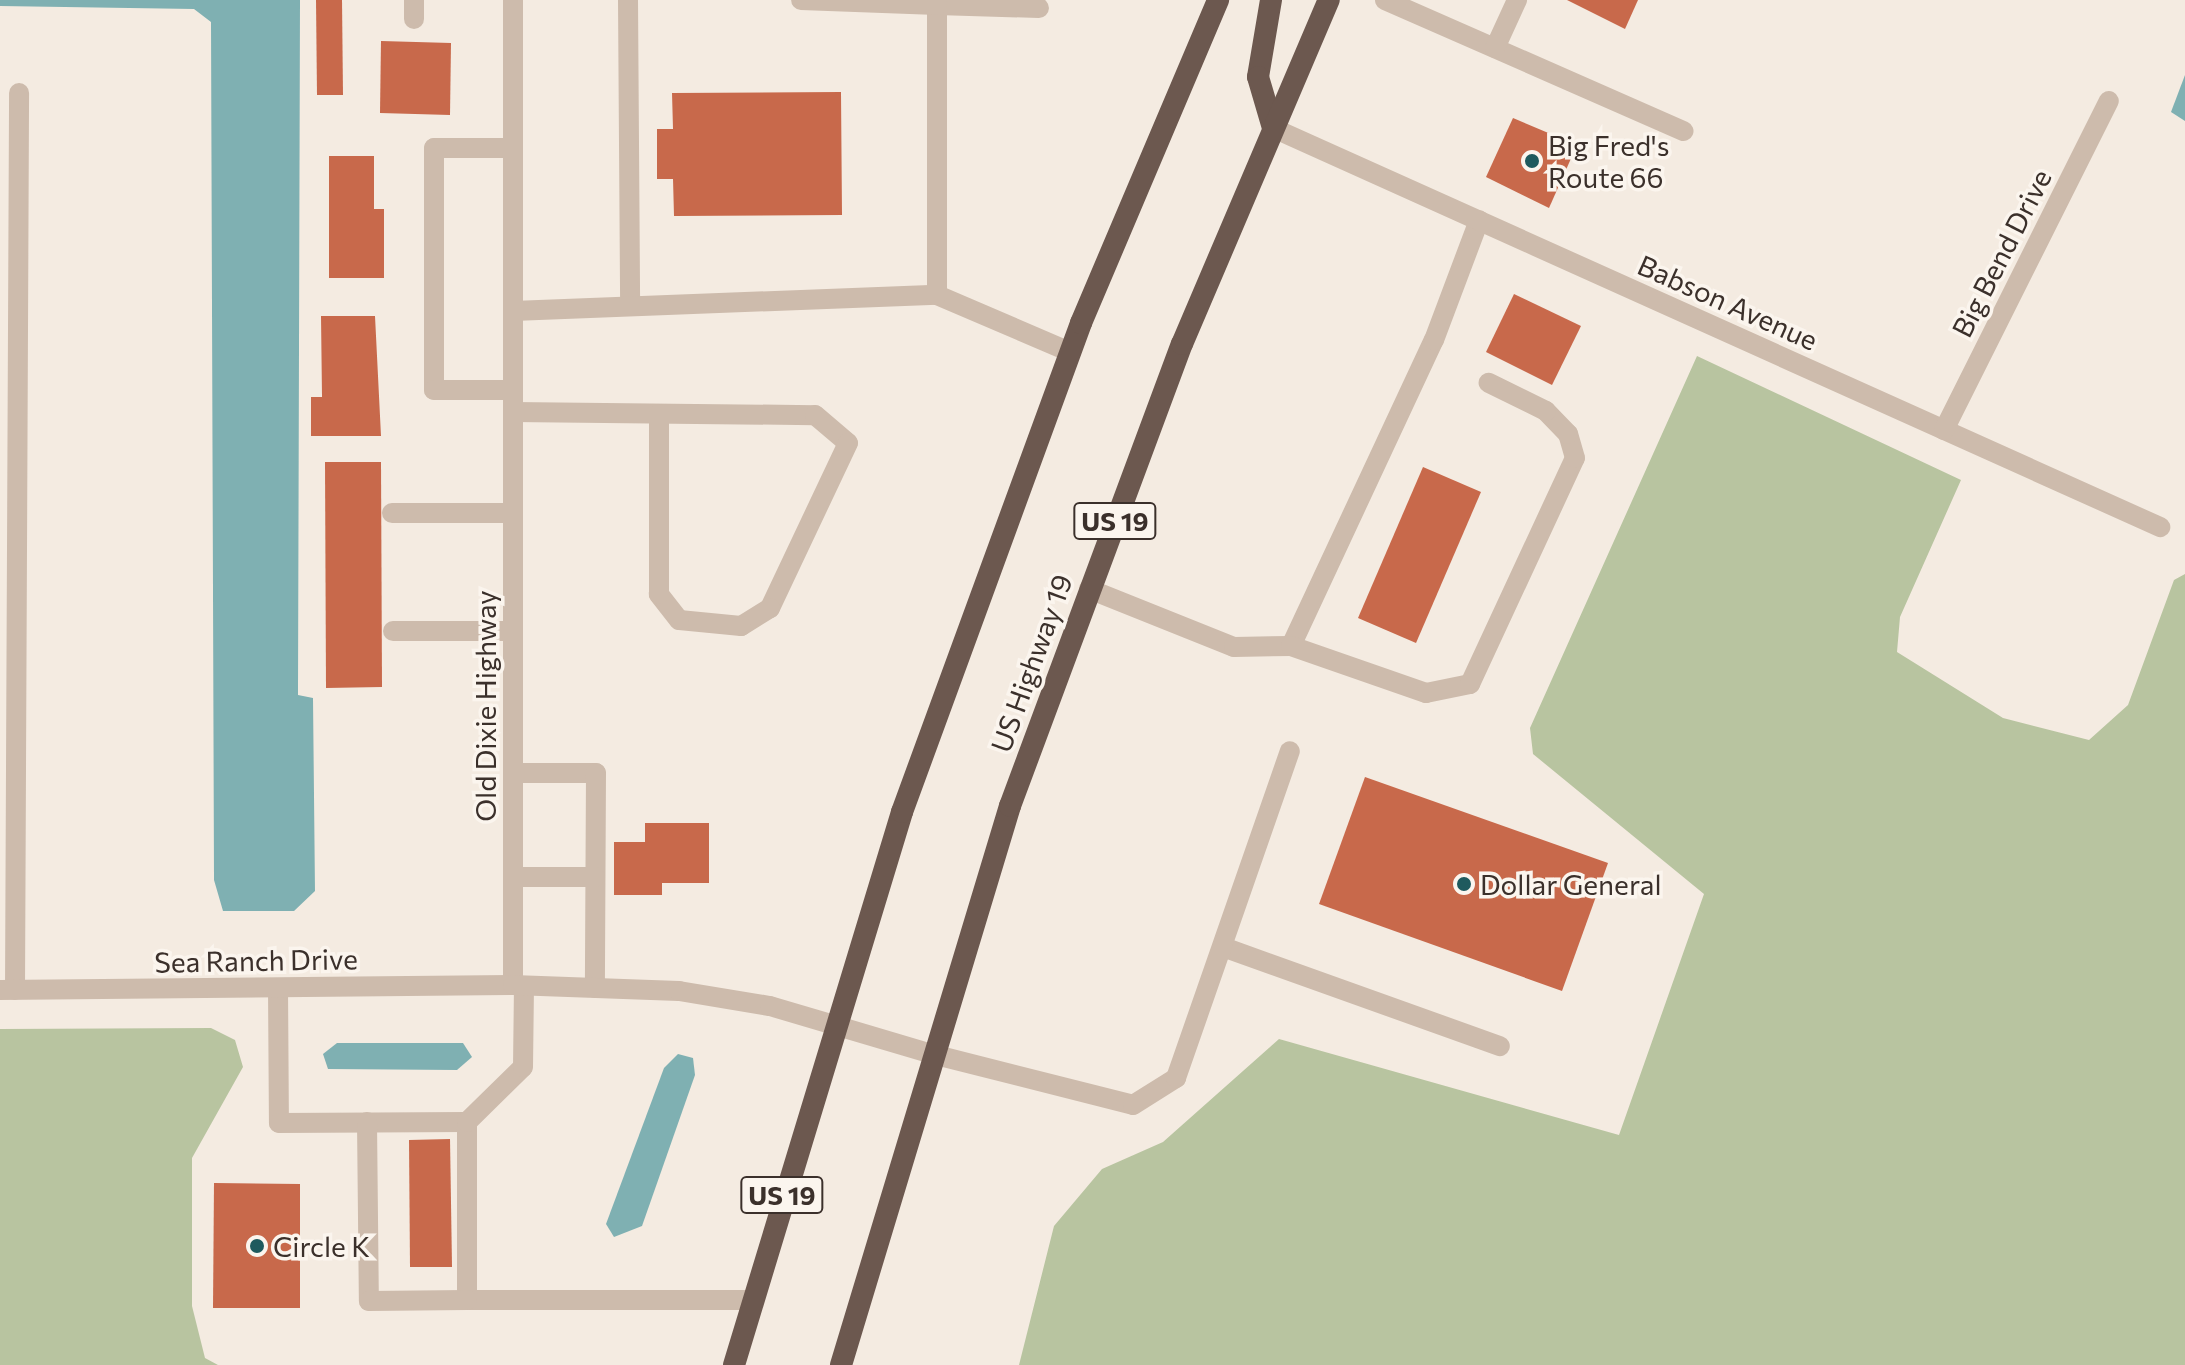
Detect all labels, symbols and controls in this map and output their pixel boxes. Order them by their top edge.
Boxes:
place label: Big Fred's Route 66 [1548,128,1669,194]
marker: Big Fred's Route 66 [1523,152,1541,170]
street label: Big Bend Drive [1944,163,2058,343]
street label: Babson Avenue [1633,247,1823,357]
road number: US 19 [1073,499,1157,543]
street label: US Highway 19 [983,570,1079,756]
street label: Old Dixie Highway [468,590,502,822]
place label: Dollar General [1480,867,1662,901]
marker: Dollar General [1455,875,1473,893]
street label: Sea Ranch Drive [154,941,358,979]
road number: US 19 [740,1173,824,1217]
place label: Circle K [273,1229,370,1263]
marker: Circle K [248,1237,266,1255]

